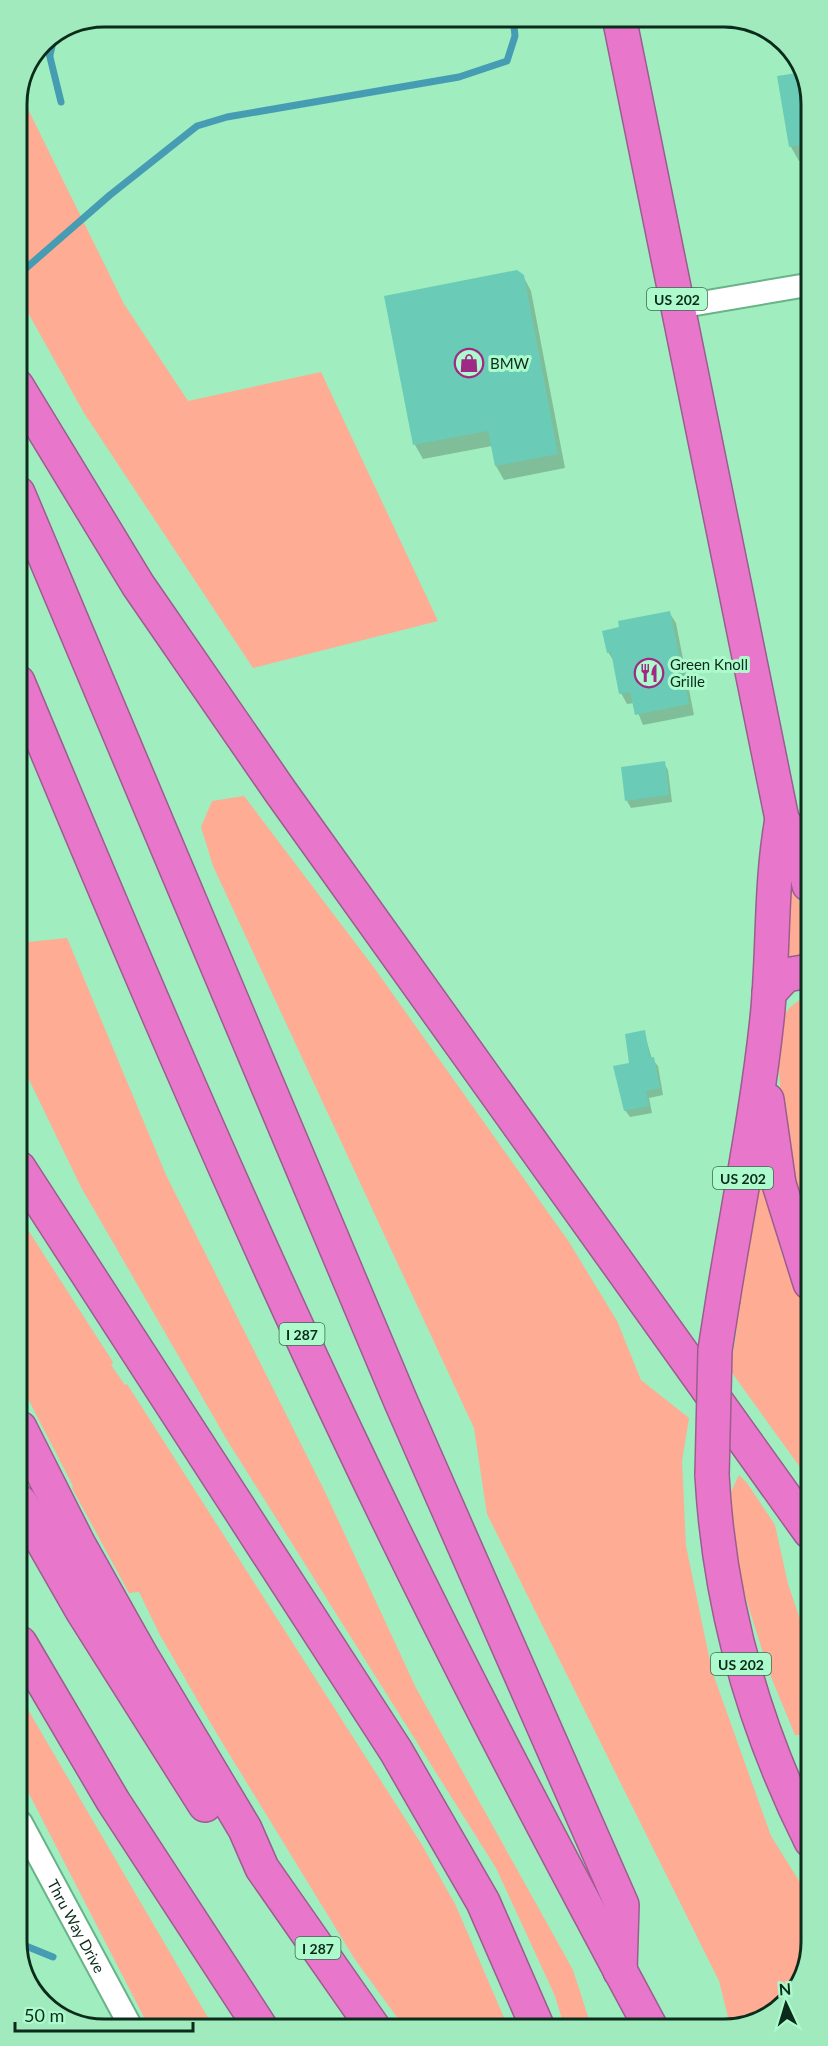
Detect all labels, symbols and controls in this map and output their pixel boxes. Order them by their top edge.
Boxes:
road number: US 202 [647,288,707,310]
shop icon: BMW [453,347,485,379]
place label: BMW [490,354,530,372]
place label: Green Knoll Grille [670,655,748,690]
restaurant icon: Green Knoll Grille [633,657,665,689]
road number: US 202 [713,1167,773,1189]
road number: I 287 [280,1323,324,1345]
road number: US 202 [711,1653,771,1675]
street label: Thru Way Drive [44,1876,109,1976]
road number: I 287 [296,1937,340,1959]
north arrow [756,1974,816,2034]
text: N [778,1979,792,1998]
scale bar [15,1995,194,2033]
text: 50 m [24,2004,64,2026]

